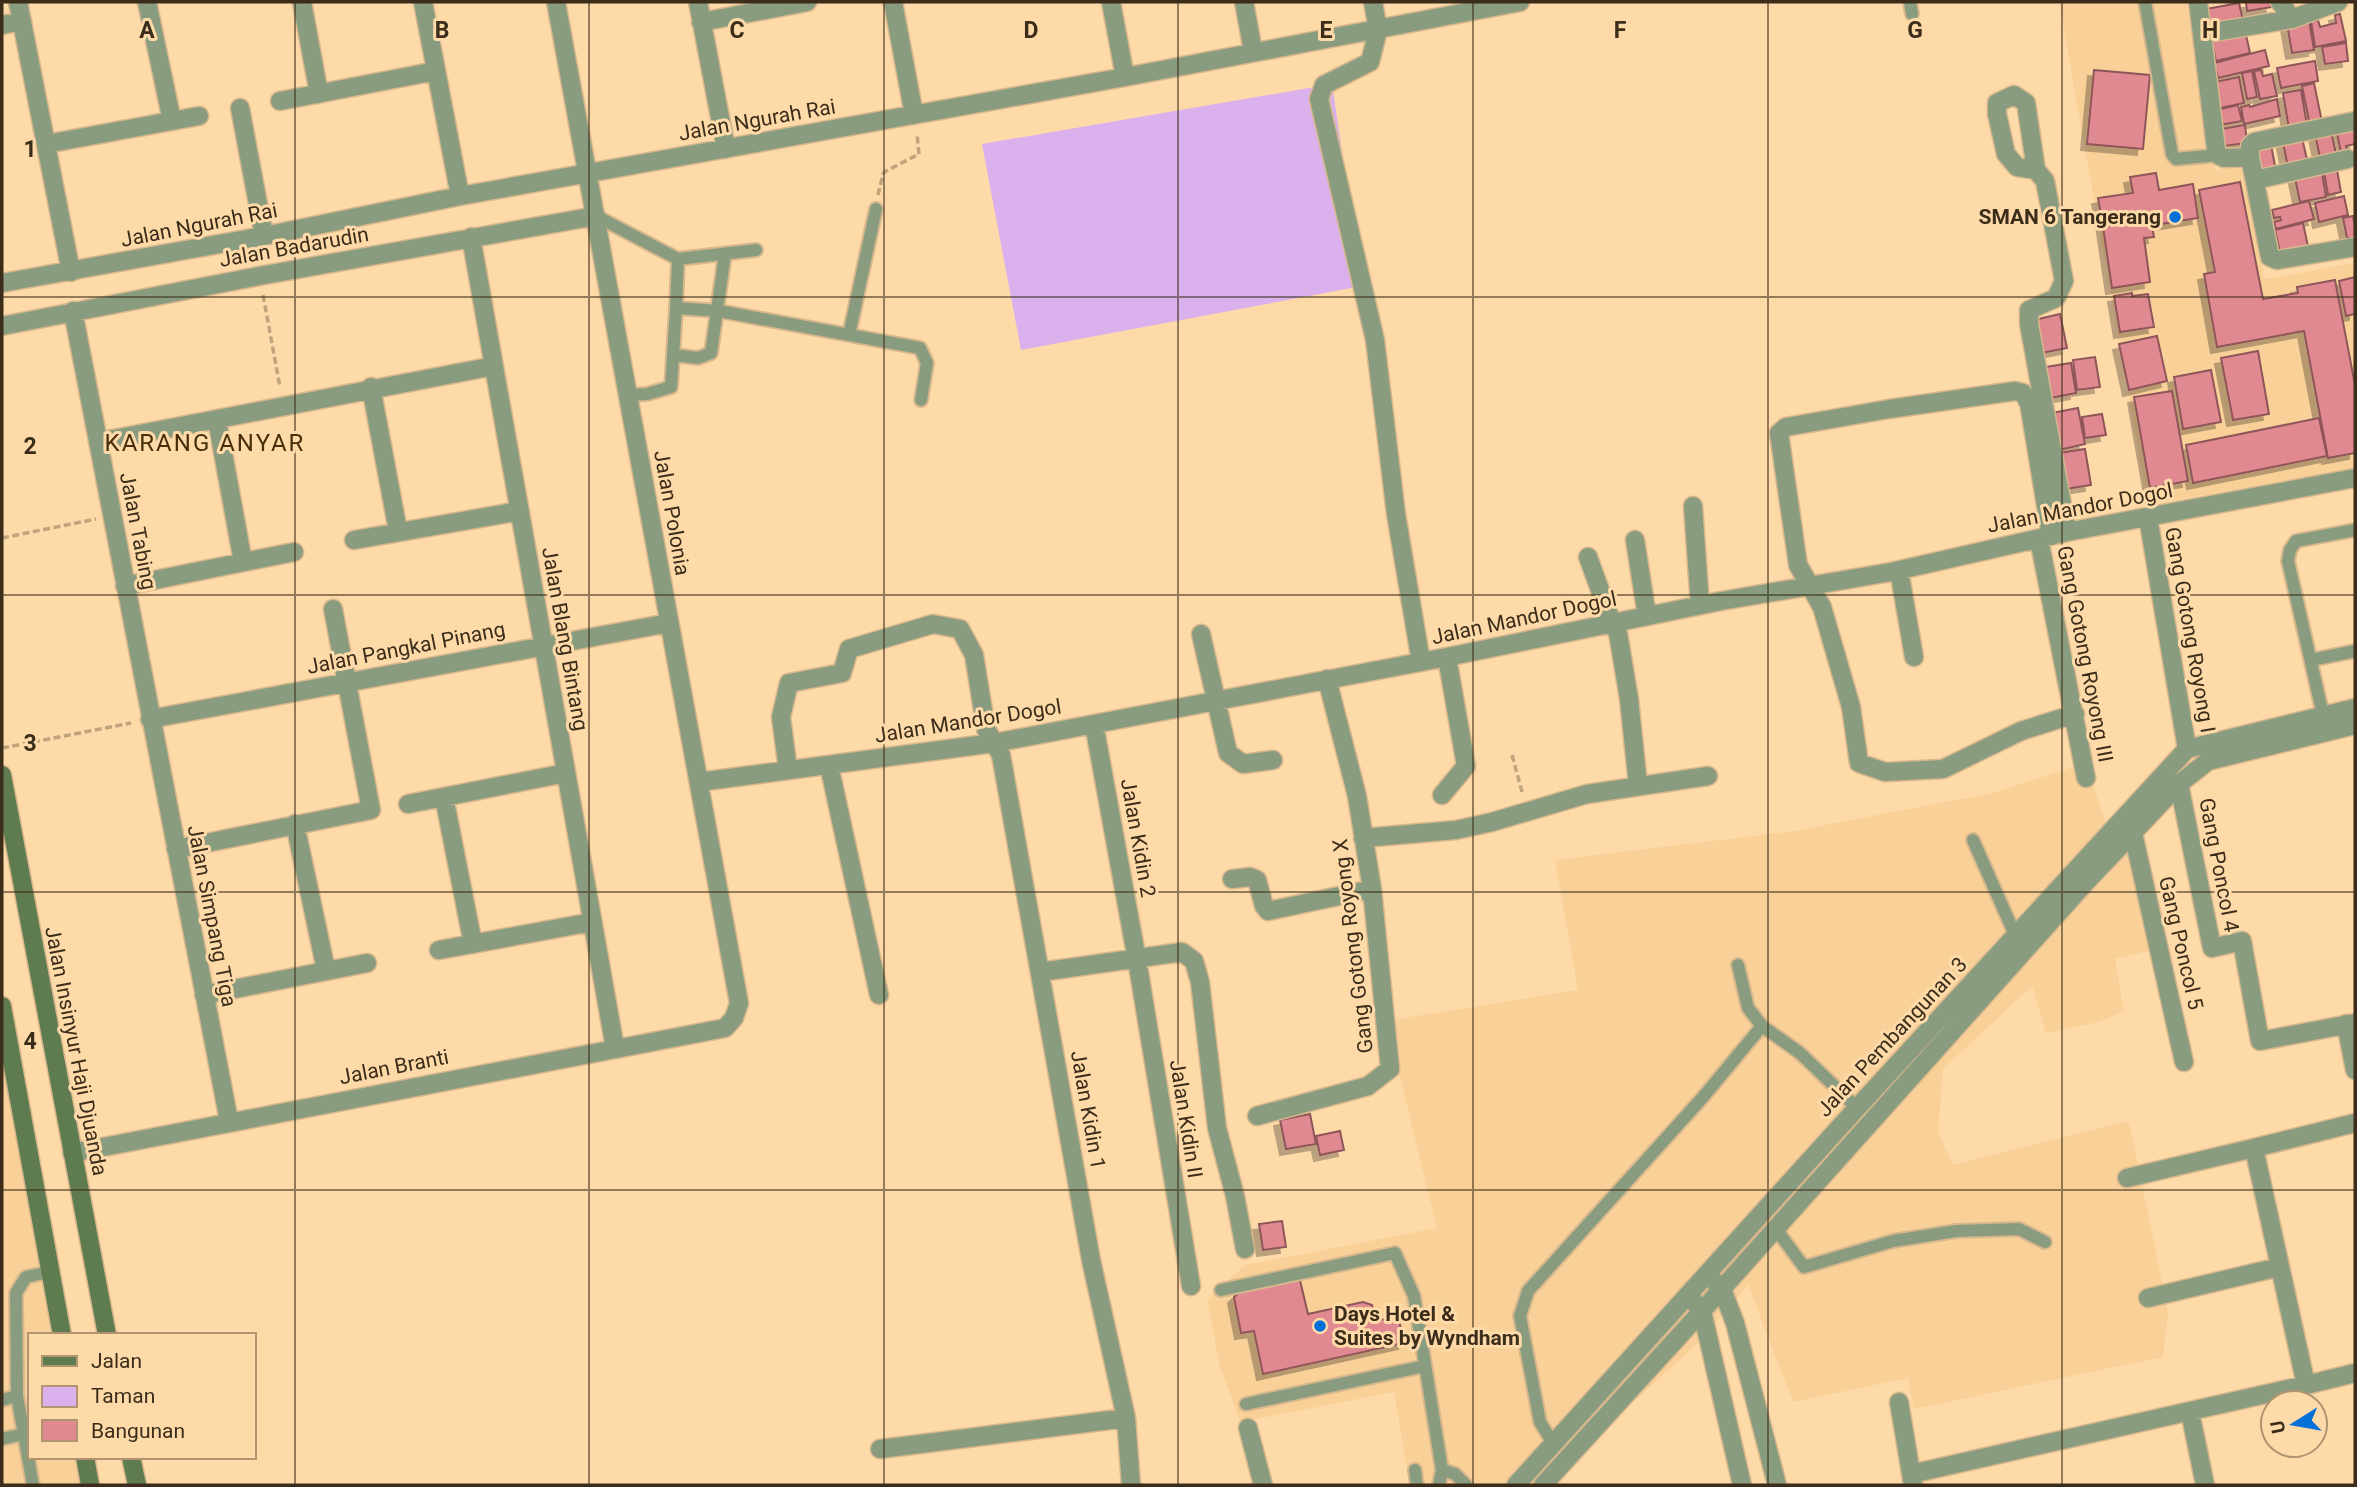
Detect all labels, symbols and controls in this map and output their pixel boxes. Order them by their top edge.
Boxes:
text: A [139,17,155,44]
text: B [435,17,449,44]
text: C [729,17,745,44]
text: D [1024,17,1038,44]
text: E [1320,17,1333,44]
text: F [1614,17,1627,44]
text: G [1907,17,1923,44]
text: H [2202,17,2218,44]
street label: Jalan Ngurah Rai [677,94,837,146]
text: 1 [23,136,37,163]
street label: Jalan Ngurah Rai [119,198,279,252]
place label: SMAN 6 Tangerang [1978,205,2161,229]
marker: SMAN 6 Tangerang [2167,209,2183,225]
street label: Jalan Badarudin [217,222,371,272]
district label: KARANG ANYAR [105,429,305,457]
text: 2 [23,433,37,460]
street label: Jalan Polonia [649,449,695,577]
street label: Jalan Tabing [115,470,161,592]
street label: Jalan Mandor Dogol [1985,478,2175,538]
street label: Gang Gotong Royong I [2160,525,2220,735]
street label: Gang Gotong Royong III [2052,544,2118,764]
street label: Jalan Blang Bintang [537,545,593,733]
street label: Jalan Mandor Dogol [1429,587,1619,649]
street label: Jalan Pangkal Pinang [305,617,507,679]
street label: Jalan Mandor Dogol [873,694,1063,748]
text: 3 [23,730,37,757]
street label: Jalan Kidin 2 [1116,777,1160,899]
street label: Gang Poncol 4 [2194,796,2244,934]
street label: Jalan Simpang Tiga [183,823,241,1009]
street label: Gang Gotong Royong X [1328,837,1378,1055]
street label: Gang Poncol 5 [2154,874,2208,1012]
street label: Jalan Insinyur Haji Djuanda [40,924,112,1178]
street label: Jalan Pembangunan 3 [1812,952,1972,1122]
text: 4 [23,1028,37,1055]
street label: Jalan Branti [337,1045,451,1089]
street label: Jalan Kidin 1 [1066,1049,1110,1171]
street label: Jalan Kidin II [1165,1058,1207,1180]
place label: Days Hotel & Suites by Wyndham [1334,1302,1520,1350]
marker: Days Hotel & Suites by Wyndham [1312,1318,1328,1334]
legend [28,1333,256,1459]
text: Jalan [91,1349,142,1373]
text: Taman [91,1384,155,1408]
north arrow [2259,1389,2329,1459]
text: Bangunan [91,1419,185,1443]
text: U [2265,1419,2290,1435]

